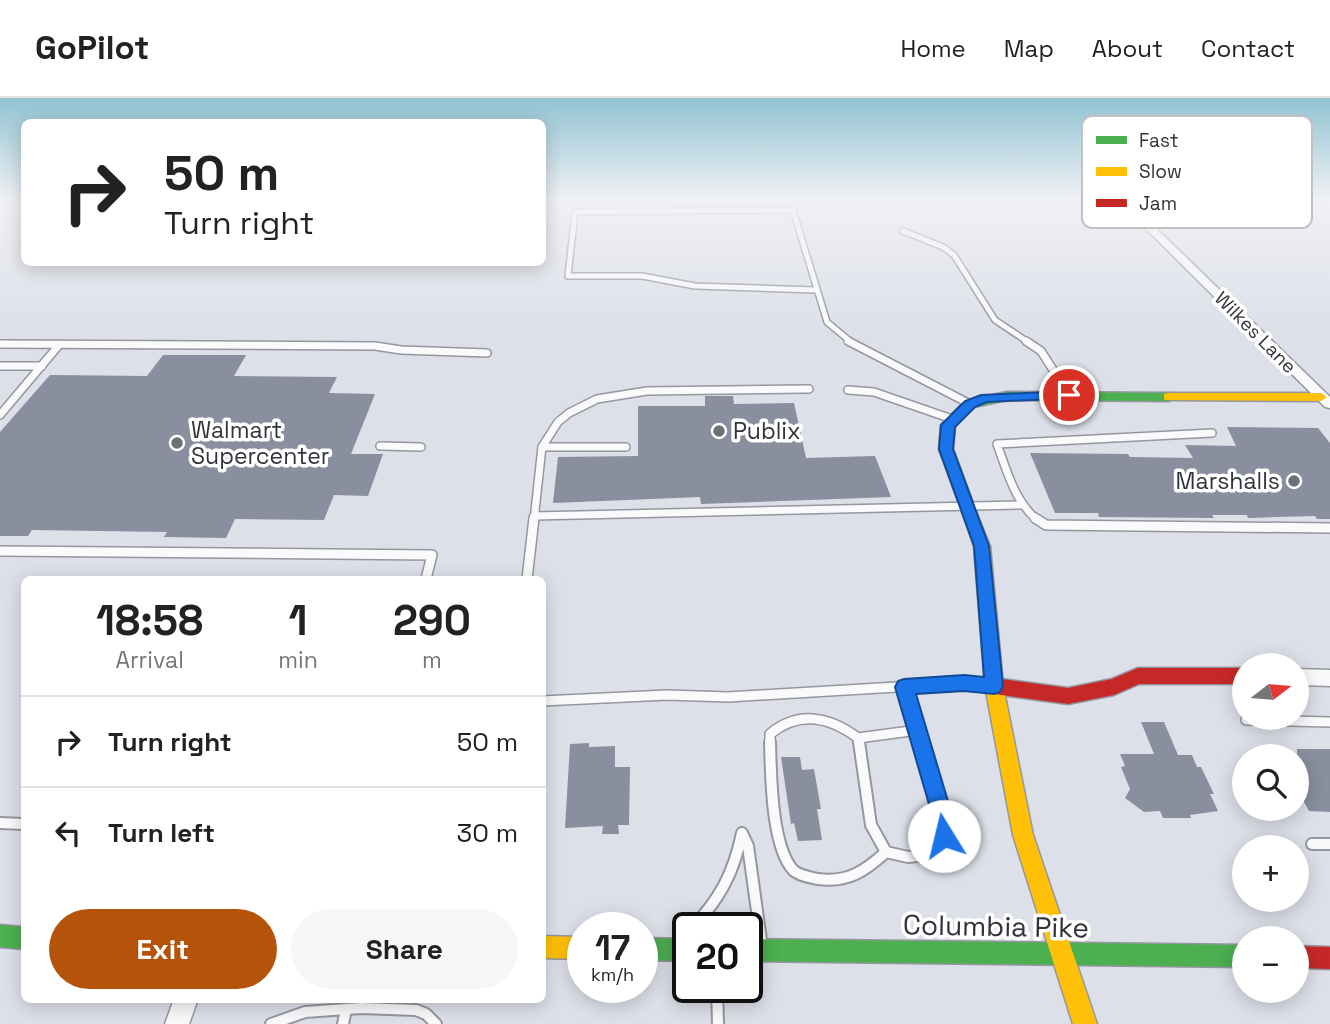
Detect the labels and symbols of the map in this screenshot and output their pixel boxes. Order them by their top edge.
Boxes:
legend [1082,116,1312,228]
text: Fast [1139,128,1179,153]
text: Slow [1139,159,1182,184]
text: Jam [1139,191,1177,216]
street label: Wilkes Lane [1209,286,1302,379]
pin [1039,365,1099,425]
place label: Walmart Supercenter [191,415,329,471]
place label: Publix [733,416,801,446]
marker: Publix [711,423,727,439]
marker: Walmart Supercenter [169,435,185,451]
place label: Marshalls [1176,466,1280,496]
marker: Marshalls [1286,473,1302,489]
north arrow [1232,653,1309,730]
position arrow [907,799,981,873]
street label: Columbia Pike [903,906,1089,946]
speed limit sign: 20 [672,912,763,1003]

